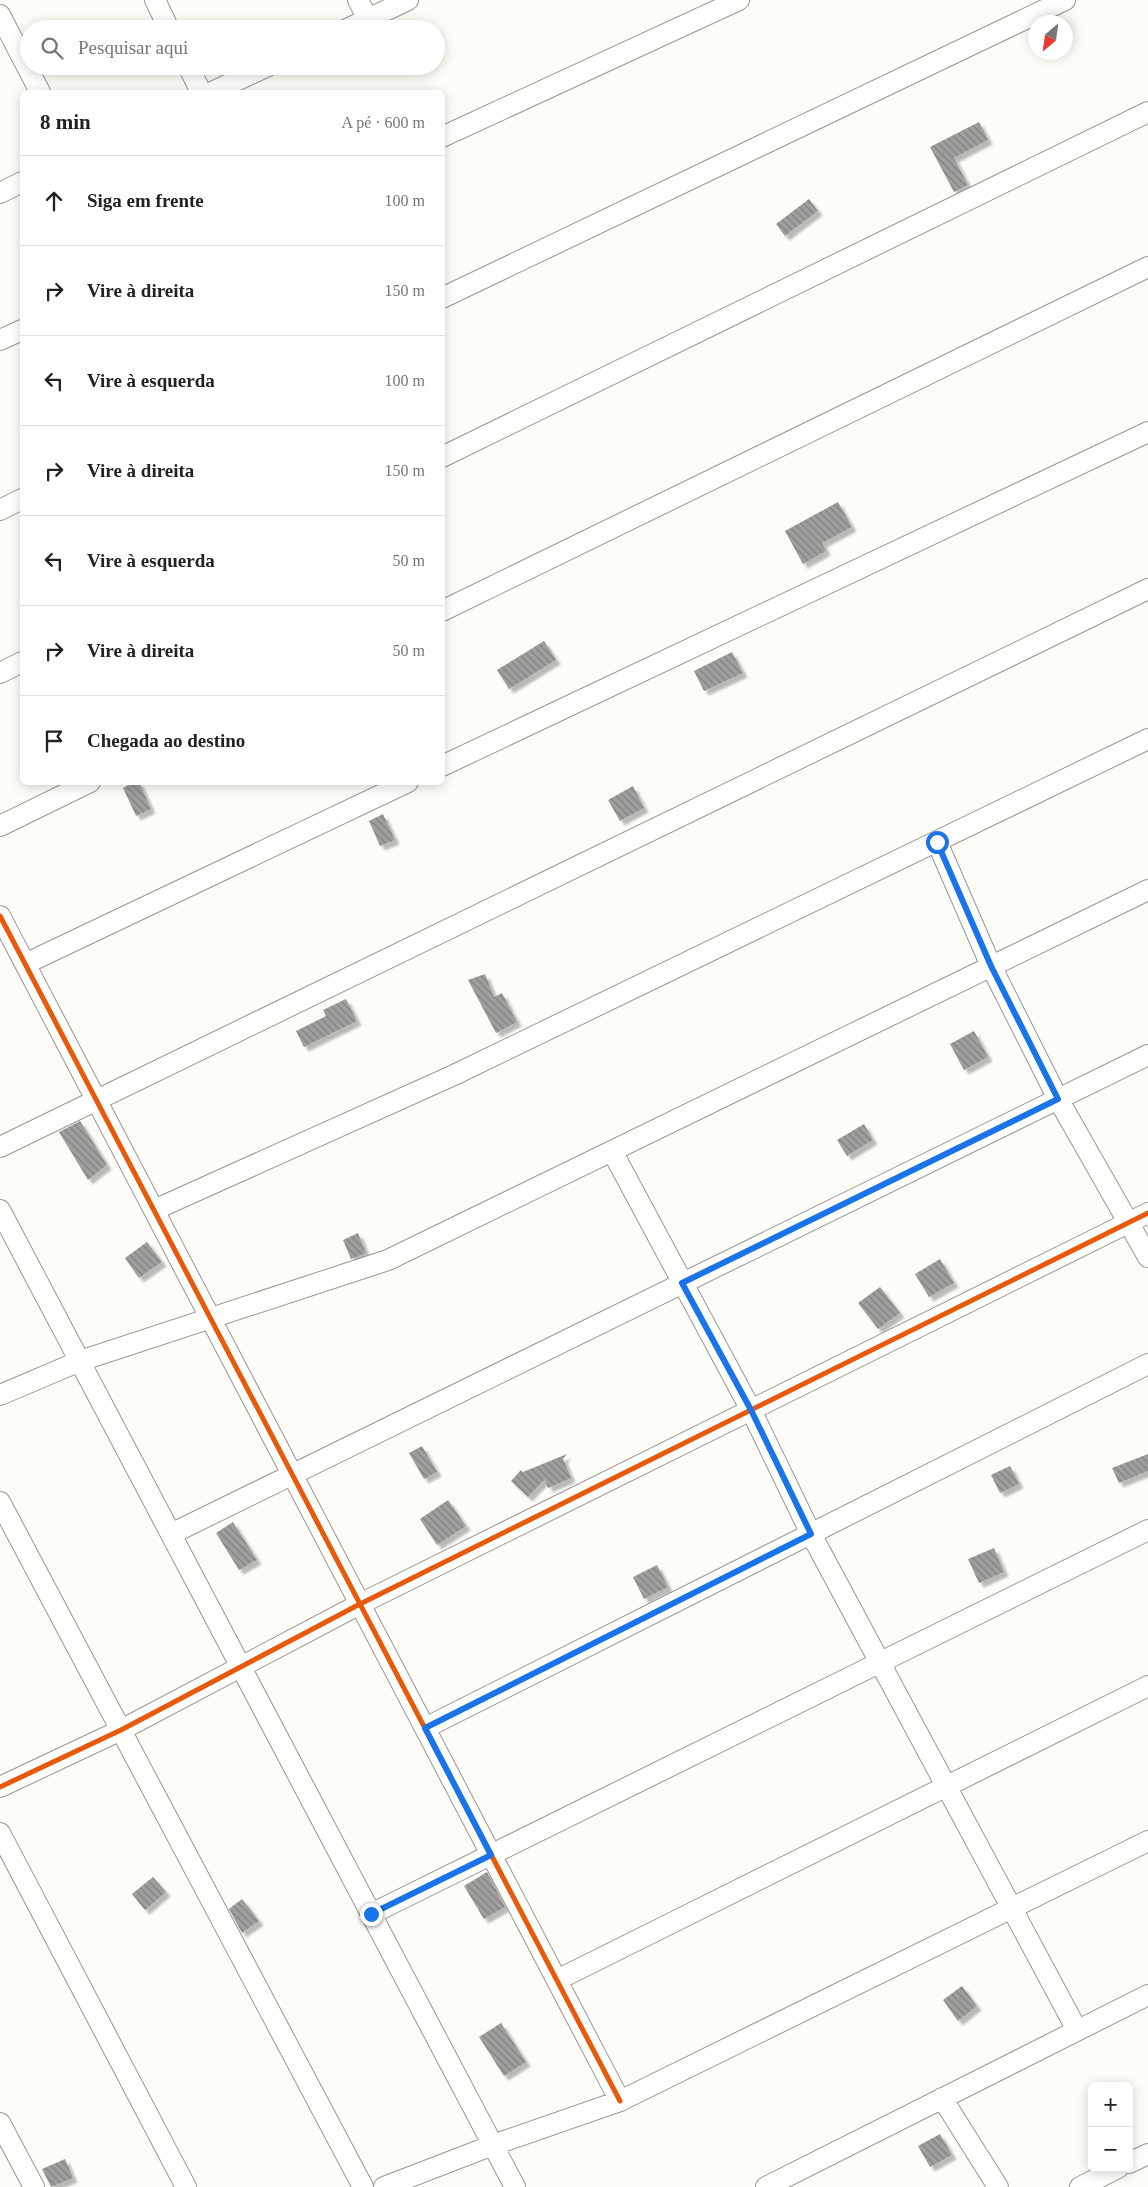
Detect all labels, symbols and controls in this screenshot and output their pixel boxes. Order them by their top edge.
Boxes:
north arrow [1028,15,1073,60]
search box [20,20,445,75]
icon: search [38,34,66,62]
text: Pesquisar aqui [78,37,188,58]
text: 8 min [40,110,91,134]
text: A pé · 600 m [341,114,425,131]
icon: ahead [40,187,68,215]
text: Siga em frente [87,190,204,211]
text: 100 m [385,192,425,209]
icon: right [40,277,68,305]
text: Vire à direita [87,280,194,301]
text: 150 m [385,282,425,299]
icon: left [40,367,68,395]
text: Vire à esquerda [87,370,215,391]
text: 100 m [385,372,425,389]
icon: right [40,457,68,485]
text: Vire à direita [87,460,194,481]
text: 150 m [385,462,425,479]
icon: left [40,547,68,575]
text: Vire à esquerda [87,550,215,571]
text: 50 m [393,552,425,569]
icon: right [40,637,68,665]
text: Vire à direita [87,640,194,661]
text: 50 m [393,642,425,659]
icon: arrive [40,727,68,755]
text: Chegada ao destino [87,730,245,751]
route start [926,831,949,854]
route end [360,1903,383,1926]
map controls [1088,2082,1133,2172]
button: + [1088,2082,1133,2127]
button: − [1088,2127,1133,2172]

